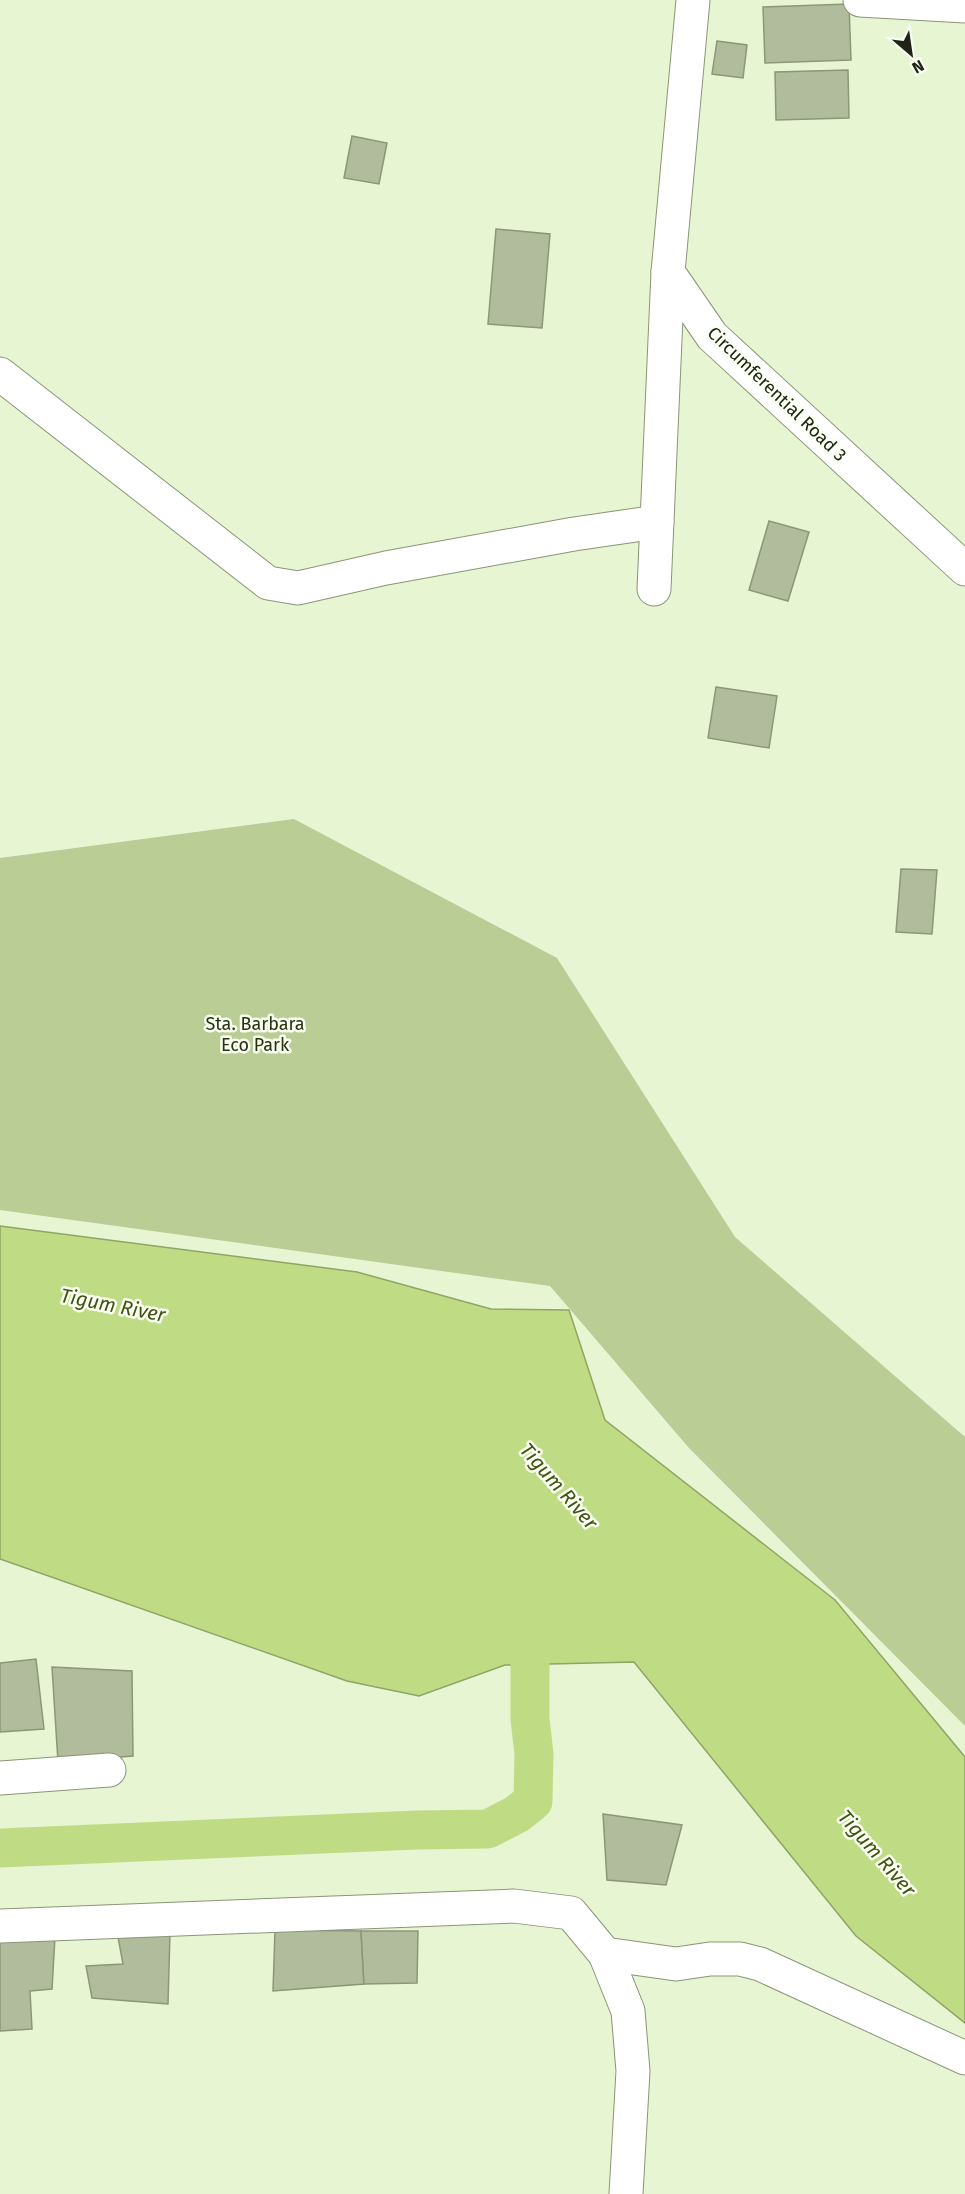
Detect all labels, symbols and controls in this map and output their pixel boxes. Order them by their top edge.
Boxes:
north arrow [881,24,941,84]
text: N [909,56,927,78]
street label: Circumferential Road 3 [703,322,851,466]
park label: Sta. Barbara Eco Park [205,1013,305,1056]
water label: Tigum River [59,1283,169,1327]
water label: Tigum River [515,1438,604,1535]
water label: Tigum River [833,1805,922,1902]

